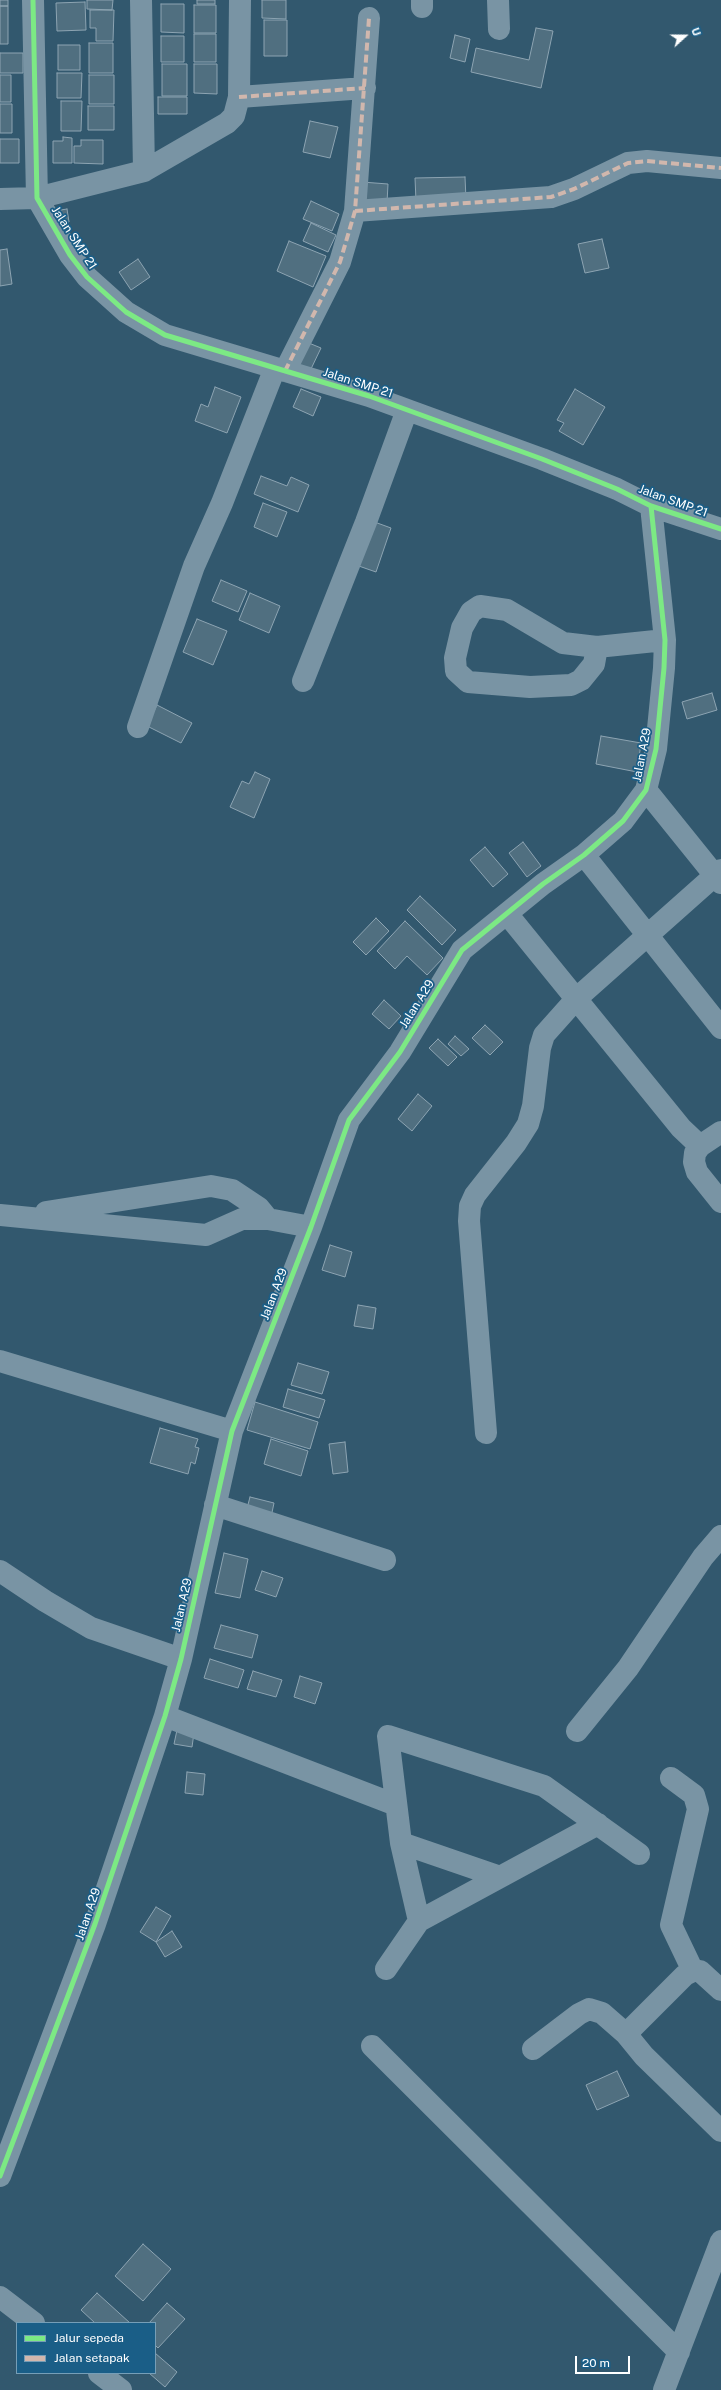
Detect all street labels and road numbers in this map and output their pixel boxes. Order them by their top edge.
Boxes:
street label: Jalan SMP 21 [48,204,100,272]
street label: Jalan SMP 21 [321,365,395,401]
street label: Jalan SMP 21 [636,482,710,520]
street label: Jalan A29 [630,727,654,783]
street label: Jalan A29 [396,977,438,1031]
street label: Jalan A29 [258,1266,290,1322]
street label: Jalan A29 [169,1577,195,1633]
street label: Jalan A29 [72,1886,104,1942]

